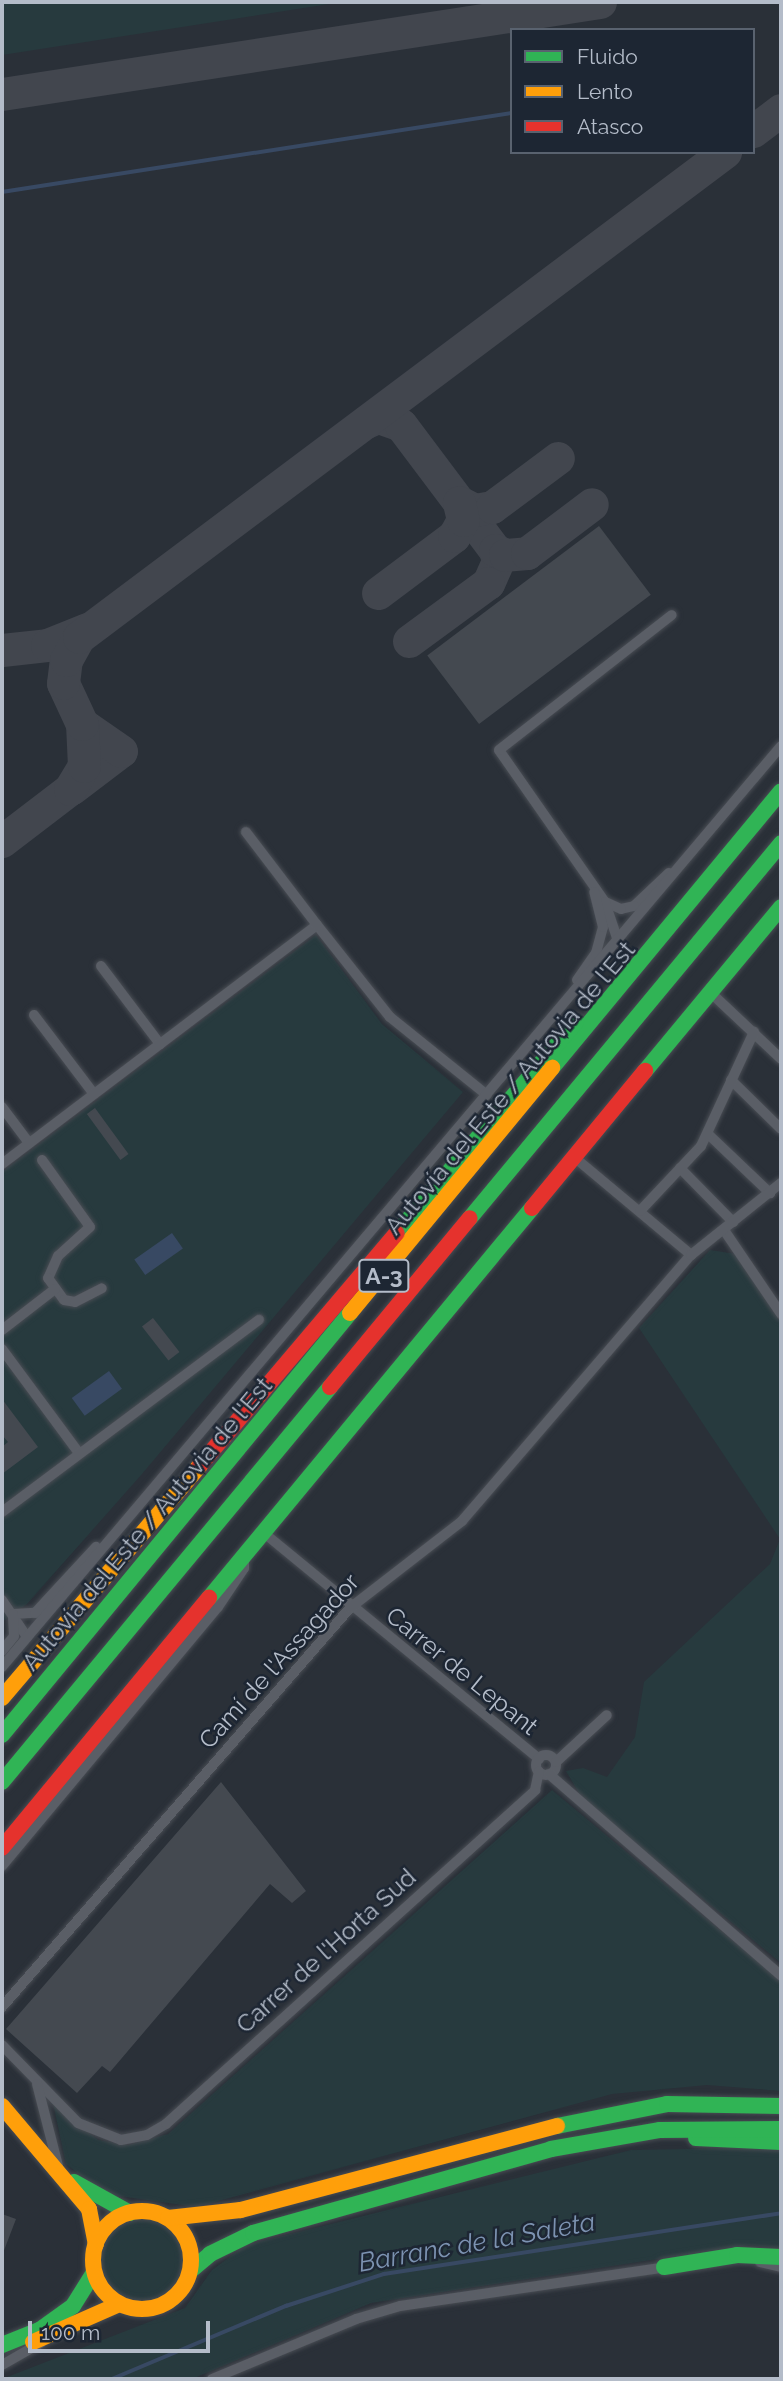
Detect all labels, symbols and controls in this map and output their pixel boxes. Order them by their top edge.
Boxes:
legend [510,28,755,154]
text: Fluido [577,44,638,69]
text: Lento [577,79,633,104]
text: Atasco [577,114,643,139]
street label: Autovía del Este / Autovia de l'Est [378,935,642,1241]
road number: A-3 [358,1256,410,1296]
street label: Autovía del Este / Autovia de l'Est [15,1371,279,1677]
street label: Camí de l'Assagador [193,1568,365,1754]
street label: Carrer de Lepant [380,1601,544,1741]
street label: Carrer de l'Horta Sud [230,1863,422,2039]
water label: Barranc de la Saleta [356,2207,598,2279]
scale bar [32,2308,214,2352]
text: 100 m [41,2320,100,2345]

